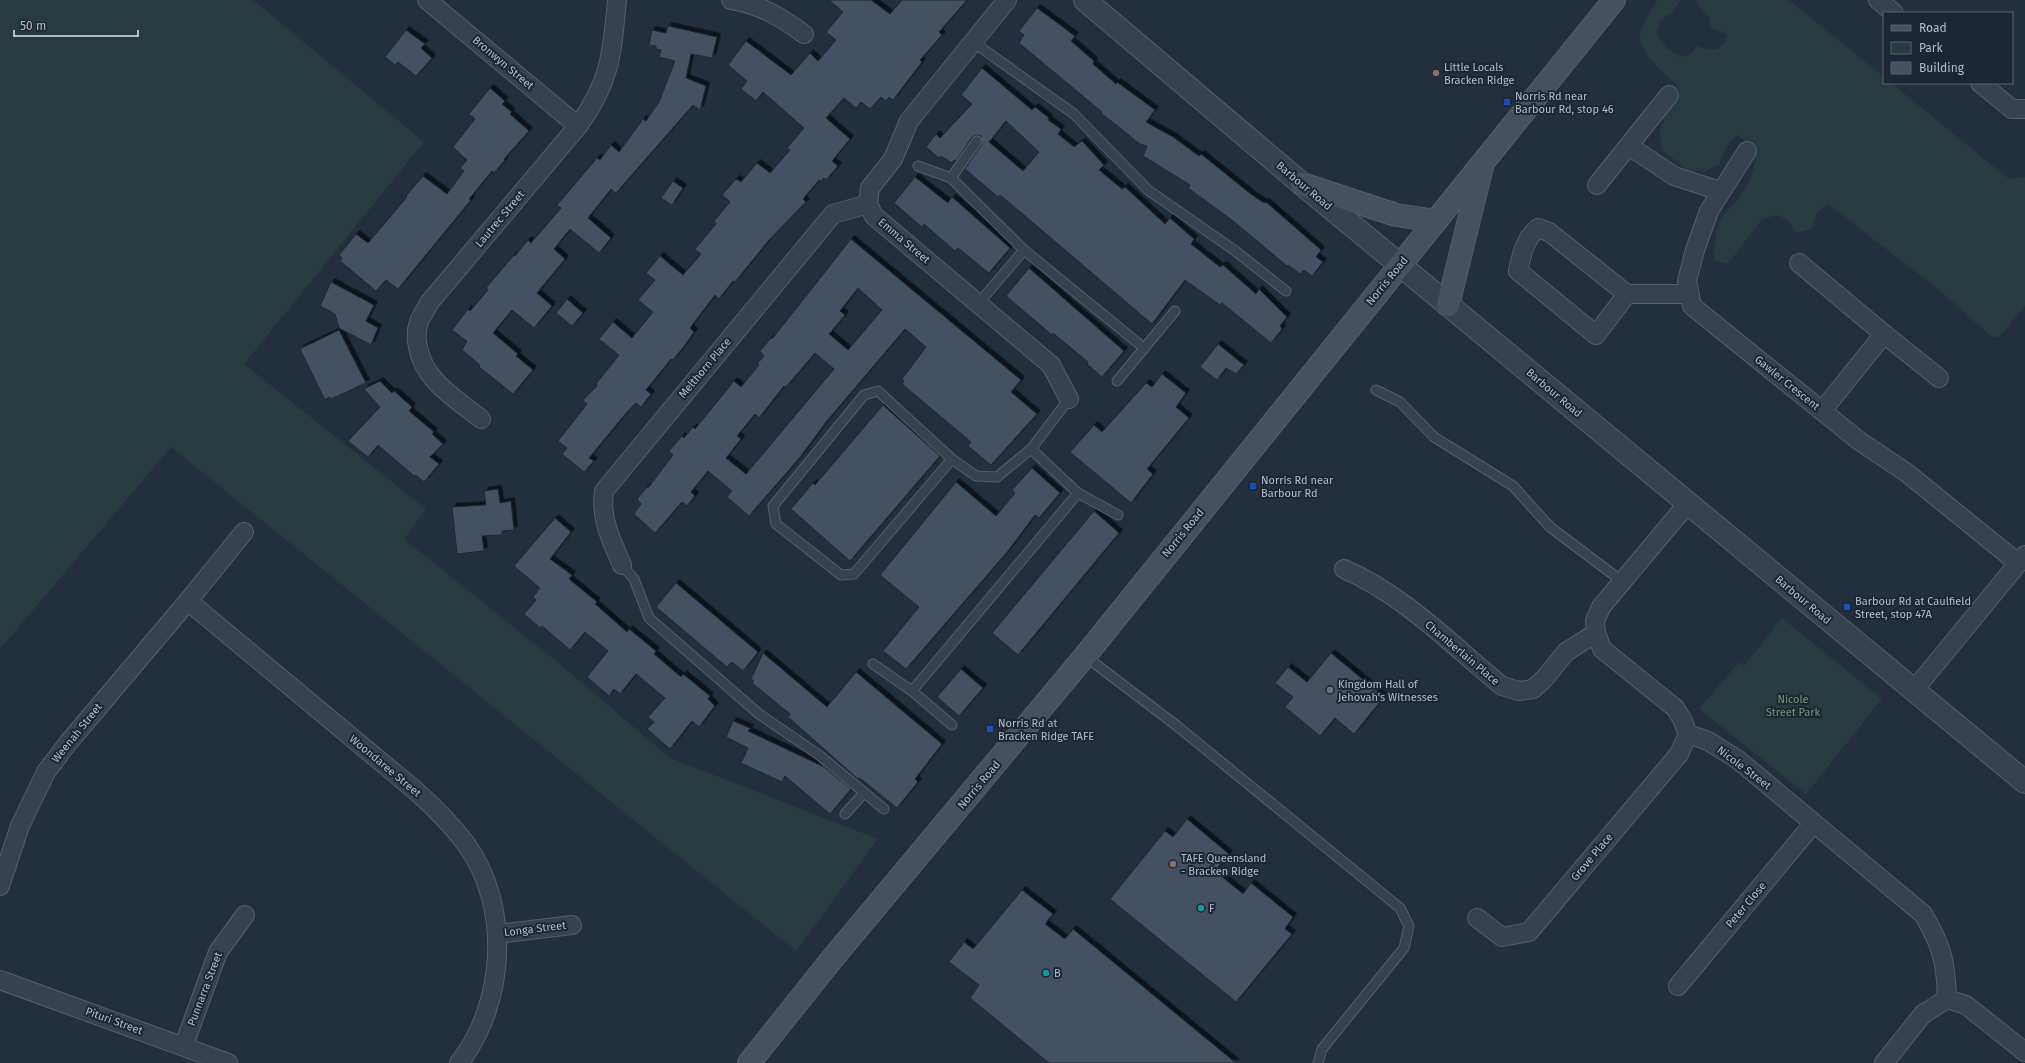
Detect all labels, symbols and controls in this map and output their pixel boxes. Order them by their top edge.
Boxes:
scale bar [14,12,138,38]
legend [1883,12,2013,84]
text: 50 m [20,19,46,33]
text: Road [1919,21,1947,35]
street label: Bronwyn Street [470,34,536,92]
text: Park [1919,41,1943,55]
place label: Little Locals Bracken Ridge [1444,61,1515,87]
text: Building [1919,61,1965,75]
marker: Little Locals Bracken Ridge [1431,68,1441,78]
place label: Norris Rd near Barbour Rd, stop 46 [1515,90,1614,116]
marker: Norris Rd near Barbour Rd, stop 46 [1502,97,1512,107]
street label: Barbour Road [1273,159,1335,213]
street label: Lautrec Street [473,188,527,250]
street label: Emma Street [876,216,932,266]
street label: Norris Road [1363,254,1411,308]
street label: Melthorn Place [676,335,734,401]
street label: Gawler Crescent [1752,353,1822,413]
street label: Barbour Road [1523,366,1585,420]
place label: Norris Rd near Barbour Rd [1261,474,1334,500]
marker: Norris Rd near Barbour Rd [1248,481,1258,491]
street label: Norris Road [1159,506,1207,560]
street label: Barbour Road [1772,573,1834,627]
place label: Barbour Rd at Caulfield Street, stop 47A [1855,595,1971,621]
marker: Barbour Rd at Caulfield Street, stop 47A [1842,602,1852,612]
street label: Chamberlain Place [1422,618,1502,688]
place label: Kingdom Hall of Jehovah's Witnesses [1338,678,1438,704]
marker: Kingdom Hall of Jehovah's Witnesses [1325,685,1335,695]
park label: Nicole Street Park [1766,693,1821,719]
street label: Weenah Street [49,701,105,765]
place label: Norris Rd at Bracken Ridge TAFE [998,717,1094,743]
marker: Norris Rd at Bracken Ridge TAFE [985,724,995,734]
street label: Woondaree Street [347,732,423,800]
street label: Nicole Street [1715,744,1773,792]
street label: Norris Road [955,758,1003,812]
street label: Grove Place [1568,831,1616,883]
place label: TAFE Queensland - Bracken Ridge [1181,852,1266,878]
marker: TAFE Queensland - Bracken Ridge [1168,859,1178,869]
street label: Peter Close [1723,879,1769,931]
place label: F [1209,902,1215,915]
marker: F [1196,903,1206,913]
street label: Longa Street [503,919,567,939]
street label: Punnarra Street [185,950,225,1028]
place label: B [1054,967,1061,980]
marker: B [1041,968,1051,978]
street label: Pituri Street [84,1005,144,1037]

